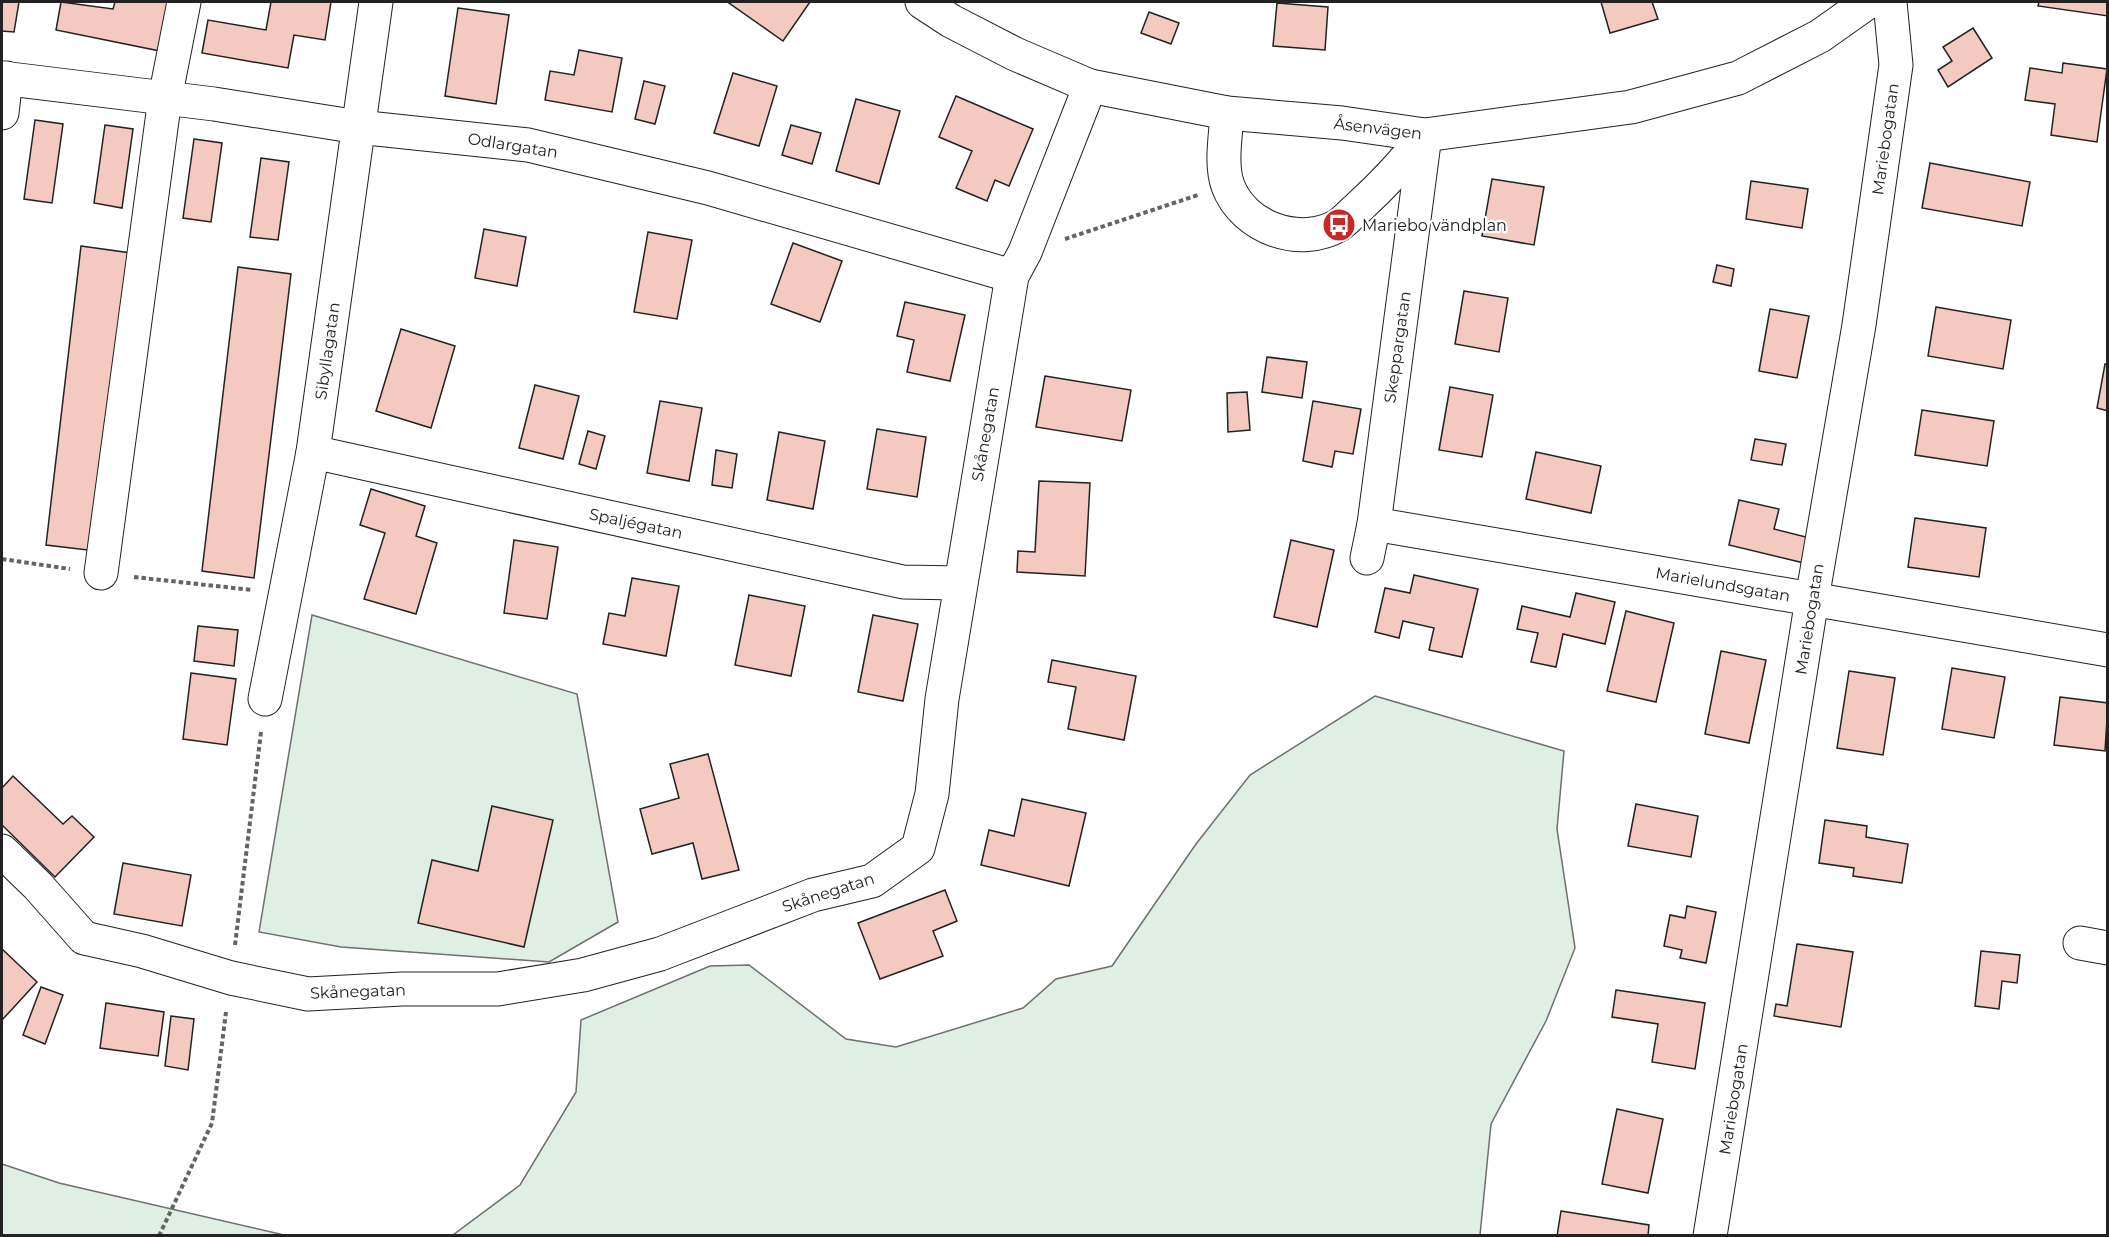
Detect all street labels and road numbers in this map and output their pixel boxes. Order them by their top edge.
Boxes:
street label: Mariebogatan [1868,82,1903,196]
street label: Åsenvägen [1333,113,1423,143]
street label: Odlargatan [466,129,559,162]
street label: Skeppargatan [1380,290,1415,404]
street label: Sibyllagatan [311,301,344,401]
street label: Skånegatan [968,385,1003,483]
street label: Spaljégatan [587,504,684,543]
street label: Mariebogatan [1791,562,1828,676]
street label: Marielundsgatan [1654,563,1792,606]
street label: Skånegatan [780,869,877,916]
street label: Skånegatan [310,980,406,1003]
street label: Mariebogatan [1715,1042,1752,1156]

